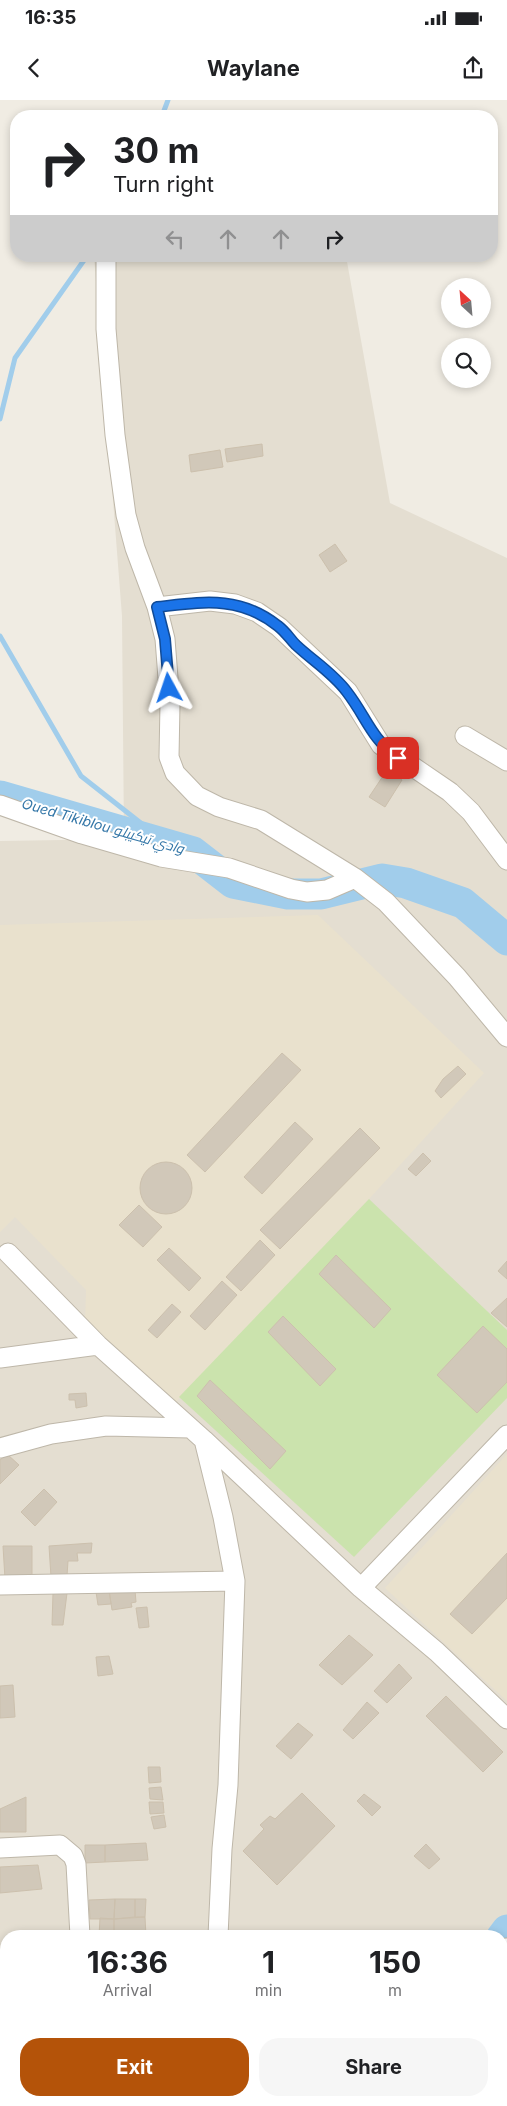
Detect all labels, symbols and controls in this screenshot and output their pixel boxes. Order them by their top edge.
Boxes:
text: 16:35 [25,6,76,29]
icon: back [20,54,48,82]
icon: share [459,54,487,82]
text: Waylane [207,55,300,81]
text: 30 m [113,129,199,171]
icon: right [30,130,95,195]
text: Turn right [113,171,214,197]
icon: left [161,225,189,253]
icon: ahead [214,225,242,253]
icon: ahead [267,225,295,253]
icon: right [320,225,348,253]
north arrow [441,278,491,328]
map controls [441,278,491,388]
button: search [441,338,491,388]
position arrow [142,661,194,713]
pin [377,737,419,779]
icon: arrive [384,744,412,772]
water label: Oued Tikiblou وادي تيكيبلو [19,794,188,861]
text: 16:36 [87,1944,168,1980]
text: 1 [262,1944,275,1980]
text: 150 [369,1944,421,1980]
text: Arrival [103,1980,152,2000]
text: min [255,1980,282,2000]
text: m [388,1980,402,2000]
button: Exit [20,2038,249,2096]
button: Share [259,2038,488,2096]

